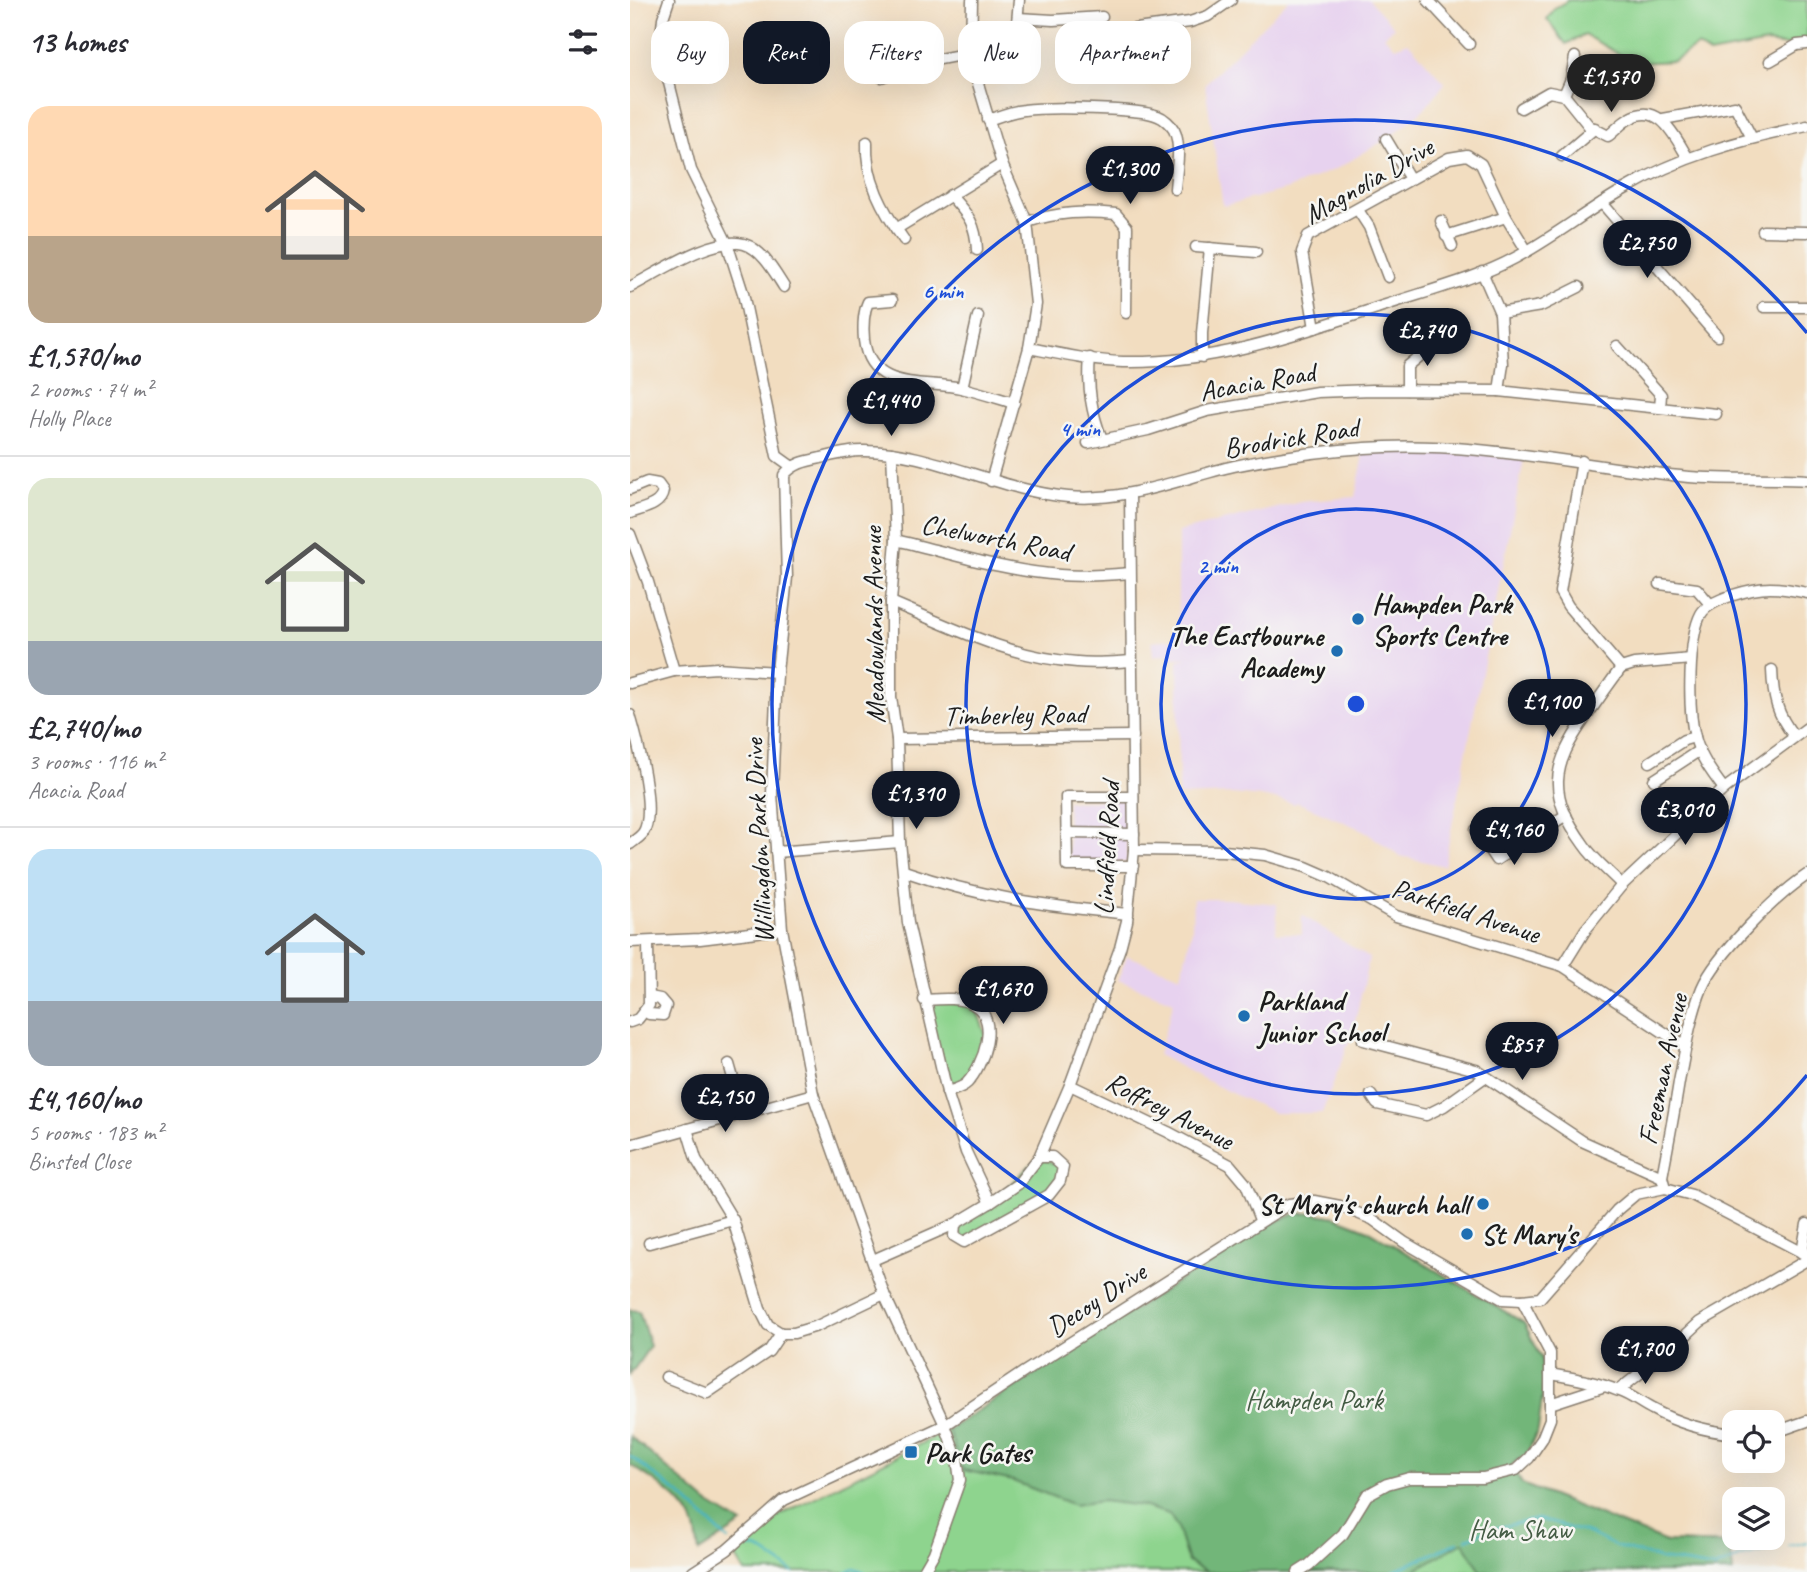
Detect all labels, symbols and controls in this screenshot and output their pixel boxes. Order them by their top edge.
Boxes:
chip: Buy [651,21,729,84]
chip: Rent [743,21,830,84]
chip: Filters [844,21,944,84]
chip: New [958,21,1041,84]
chip: Apartment [1055,21,1191,84]
text: 13 homes [28,23,126,61]
icon: filters [564,23,602,61]
pin: £1,570 [1554,54,1668,114]
text: £1,570 [1583,62,1639,91]
street label: Magnolia Drive [1297,128,1441,232]
pin: £1,300 [1073,146,1187,206]
icon: home [252,152,378,278]
text: £1,300 [1102,154,1158,183]
pin: £2,750 [1590,220,1704,280]
text: £2,750 [1619,228,1675,257]
text: 6 min [923,278,964,304]
pin: £2,740 [1370,308,1484,368]
text: £2,740 [1399,316,1455,345]
text: £1,570/mo [28,337,139,375]
street label: Acacia Road [1197,353,1321,409]
text: 2 rooms · 74 m² [28,375,152,404]
pin: £1,440 [834,378,948,438]
text: £1,440 [863,386,919,415]
text: Holly Place [28,404,111,433]
street label: Brodrick Road [1221,409,1365,465]
text: 4 min [1060,416,1100,442]
street label: Chelworth Road [918,506,1077,570]
icon: home [252,524,378,650]
street label: Meadowlands Avenue [854,524,893,724]
text: 2 min [1198,553,1238,579]
place label: Hampden Park Sports Centre [1372,586,1514,653]
marker: Hampden Park Sports Centre [1350,611,1366,627]
place label: The Eastbourne Academy [1170,618,1326,685]
marker: The Eastbourne Academy [1329,643,1345,659]
pin: £1,100 [1495,680,1609,739]
text: £1,100 [1524,687,1580,716]
centre of rings [1344,692,1368,716]
street label: Timberley Road [944,696,1090,733]
text: £2,740/mo [28,709,140,747]
street label: Willingdon Park Drive [736,736,781,944]
text: 3 rooms · 116 m² [28,747,163,776]
pin: £1,310 [859,772,973,831]
text: Acacia Road [28,776,124,805]
street label: Lindfield Road [1086,777,1128,916]
text: £1,310 [888,779,944,808]
pin: £3,010 [1628,788,1742,847]
text: £3,010 [1657,795,1713,824]
pin: £4,160 [1457,808,1571,867]
text: £4,160 [1486,815,1542,844]
street label: Parkfield Avenue [1388,870,1546,951]
icon: home [252,895,378,1021]
pin: £1,670 [946,967,1060,1026]
text: £1,670 [975,974,1031,1003]
place label: Parkland Junior School [1256,983,1390,1050]
street label: Freeman Avenue [1629,989,1696,1148]
marker: Parkland Junior School [1236,1008,1252,1024]
pin: £857 [1481,1023,1563,1082]
text: £857 [1502,1030,1542,1059]
street label: Roffrey Avenue [1100,1063,1241,1158]
pin: £2,150 [668,1074,782,1134]
text: £4,160/mo [28,1080,141,1118]
text: £2,150 [697,1082,753,1111]
text: 5 rooms · 183 m² [28,1118,163,1147]
text: Binsted Close [28,1147,131,1176]
place label: St Mary's church hall [1258,1187,1474,1222]
marker: St Mary's church hall [1475,1196,1491,1212]
place label: St Mary's [1481,1217,1580,1252]
marker: St Mary's [1459,1226,1475,1242]
street label: Decoy Drive [1040,1253,1154,1344]
pin: £1,700 [1588,1326,1702,1386]
text: £1,700 [1617,1334,1673,1363]
park label: Hampden Park [1245,1382,1384,1417]
map controls [1722,1410,1785,1550]
button: locate [1722,1410,1785,1473]
place label: Park Gates [925,1435,1034,1470]
marker: Park Gates [903,1444,919,1460]
button: layers [1722,1487,1785,1550]
park label: Ham Shaw [1469,1512,1574,1547]

